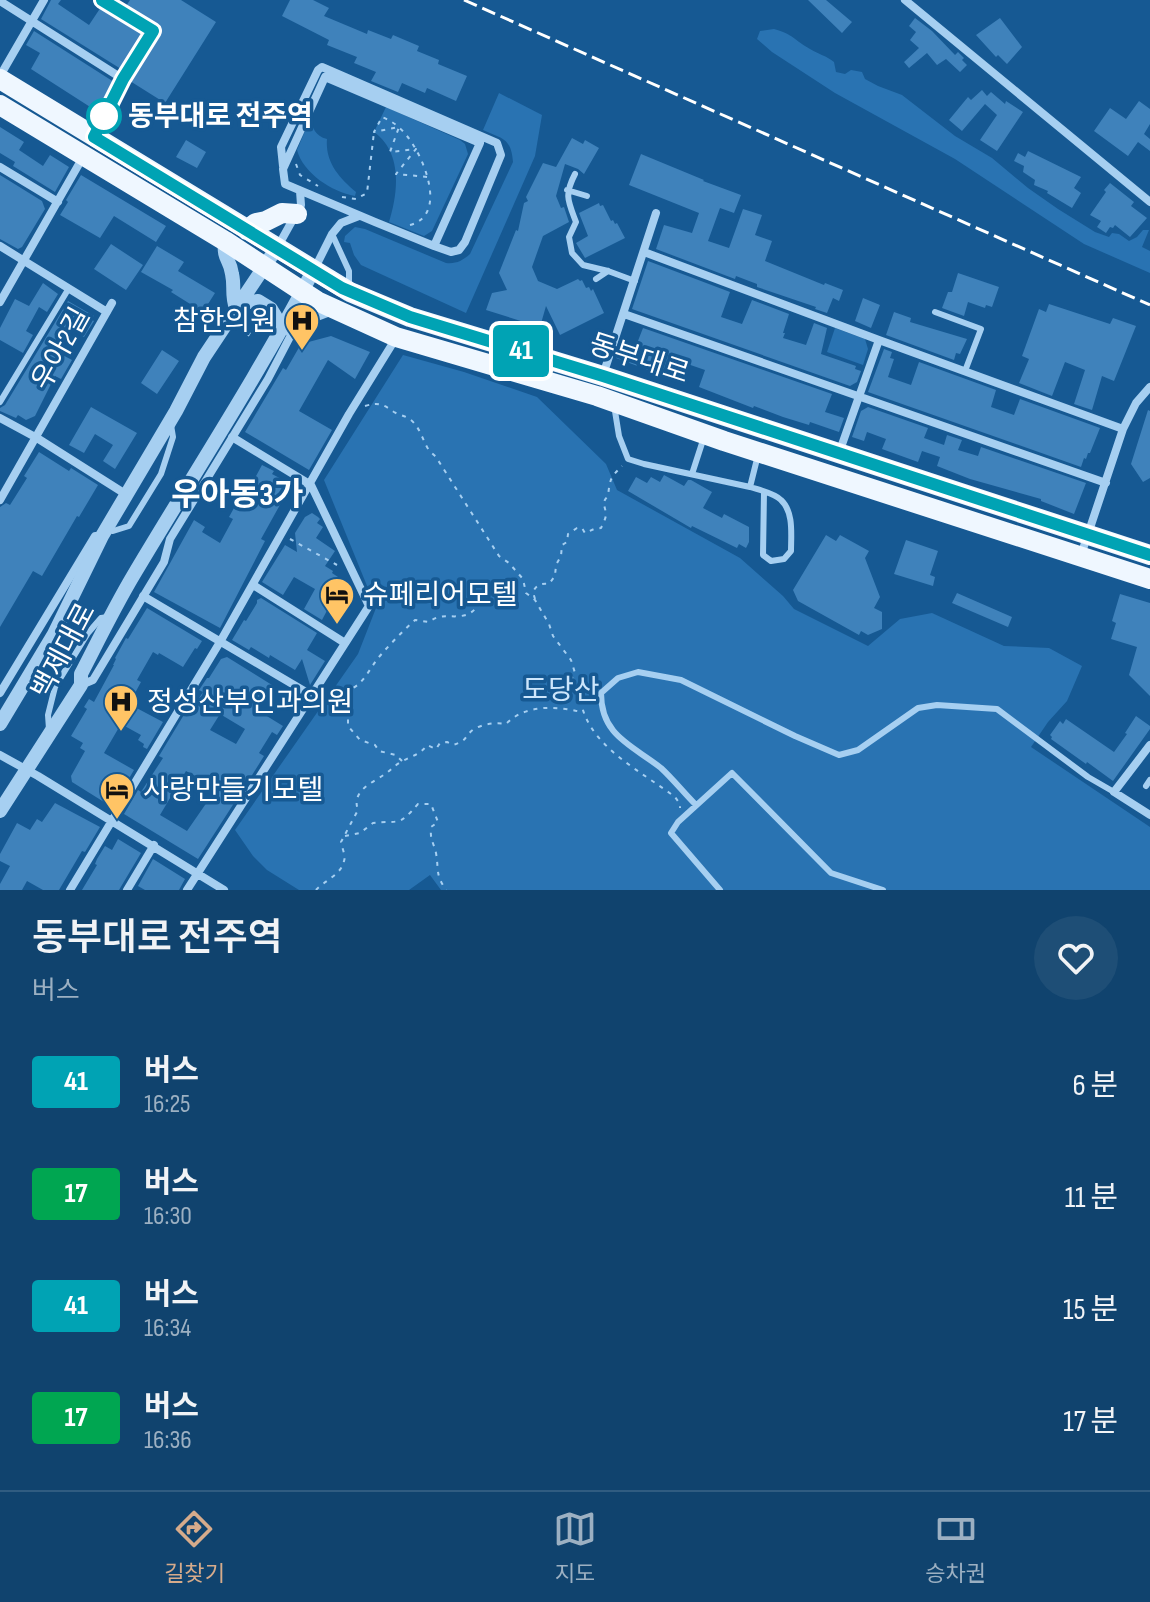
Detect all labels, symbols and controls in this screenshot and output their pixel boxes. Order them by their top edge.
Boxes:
marker: 동부대로 전주역 [87,99,121,133]
place label: 동부대로 전주역 [128,100,313,133]
street label: 우아2길 [25,302,97,396]
hospital icon: 참한의원 [283,302,321,352]
place label: 참한의원 [173,305,276,338]
line badge: 41 [485,325,557,377]
street label: 동부대로 [585,327,693,391]
text: 41 [509,334,533,367]
district label: 우아동3가 [171,476,304,515]
hotel icon: 슈페리어모텔 [318,576,356,626]
place label: 슈페리어모텔 [363,579,518,612]
street label: 백제대로 [25,598,103,704]
park label: 도당산 [522,674,600,707]
hospital icon: 정성산부인과의원 [102,683,140,733]
place label: 정성산부인과의원 [147,686,353,719]
hotel icon: 사랑만들기모텔 [98,771,136,821]
place label: 사랑만들기모텔 [143,774,323,807]
text: 동부대로 전주역 [32,916,283,961]
button: heart [1034,916,1118,1000]
text: 버스 [32,976,80,1007]
text: 버스 [144,1053,199,1089]
text: 41 [64,1065,88,1098]
text: 6 분 [1072,1068,1118,1104]
text: 16:25 [144,1089,191,1120]
text: 버스 [144,1165,199,1201]
text: 17 [65,1177,88,1210]
text: 11 분 [1065,1180,1118,1216]
text: 16:30 [144,1201,192,1232]
text: 버스 [144,1277,199,1313]
text: 41 [64,1289,88,1322]
text: 15 분 [1063,1292,1118,1328]
text: 16:34 [144,1313,191,1344]
text: 버스 [144,1389,199,1425]
text: 17 [65,1401,88,1434]
text: 17 분 [1063,1404,1118,1440]
text: 16:36 [144,1425,192,1456]
tab: 길찾기 [164,1507,225,1588]
tab: 지도 [553,1507,597,1588]
tab: 승차권 [925,1507,986,1588]

